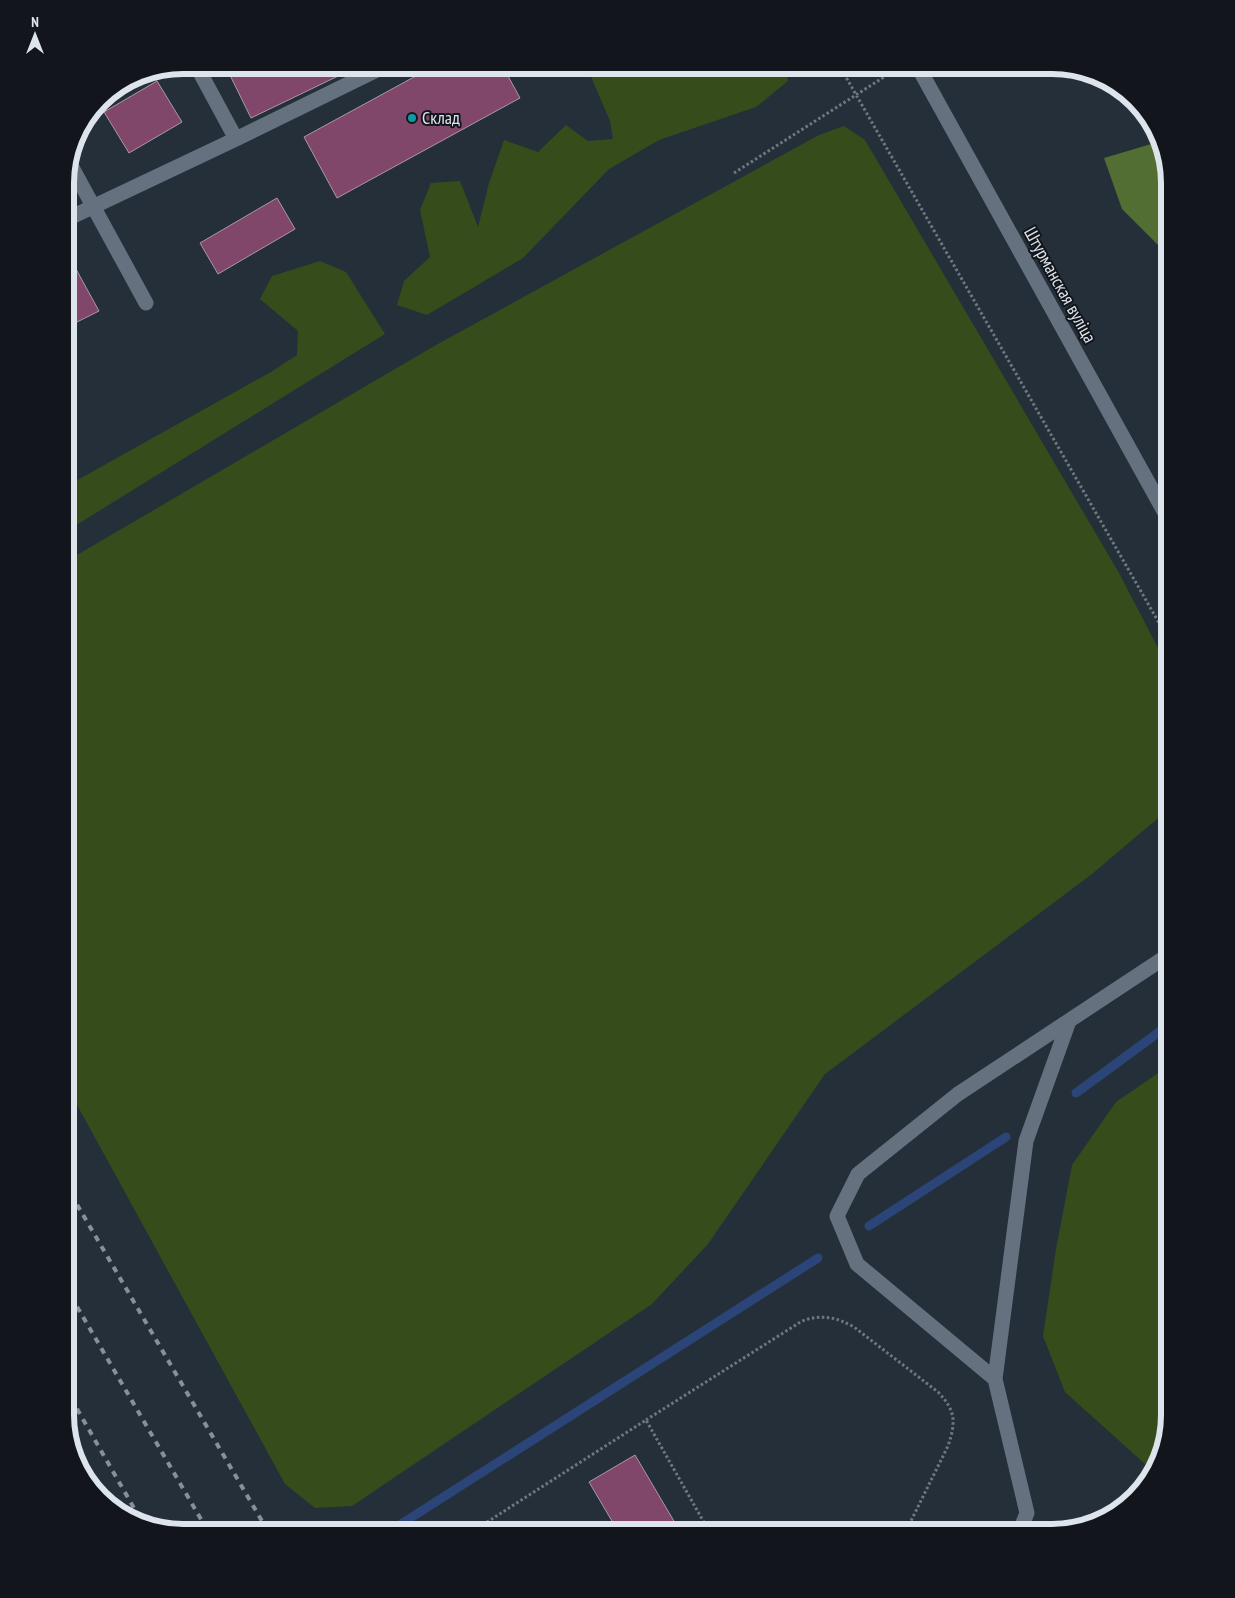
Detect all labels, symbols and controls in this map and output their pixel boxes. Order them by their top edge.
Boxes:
north arrow [10,10,60,60]
text: N [31,13,39,31]
place label: Склад [422,106,460,129]
marker: Склад [406,112,418,124]
street label: Штурманская вуліца [1019,223,1102,347]

